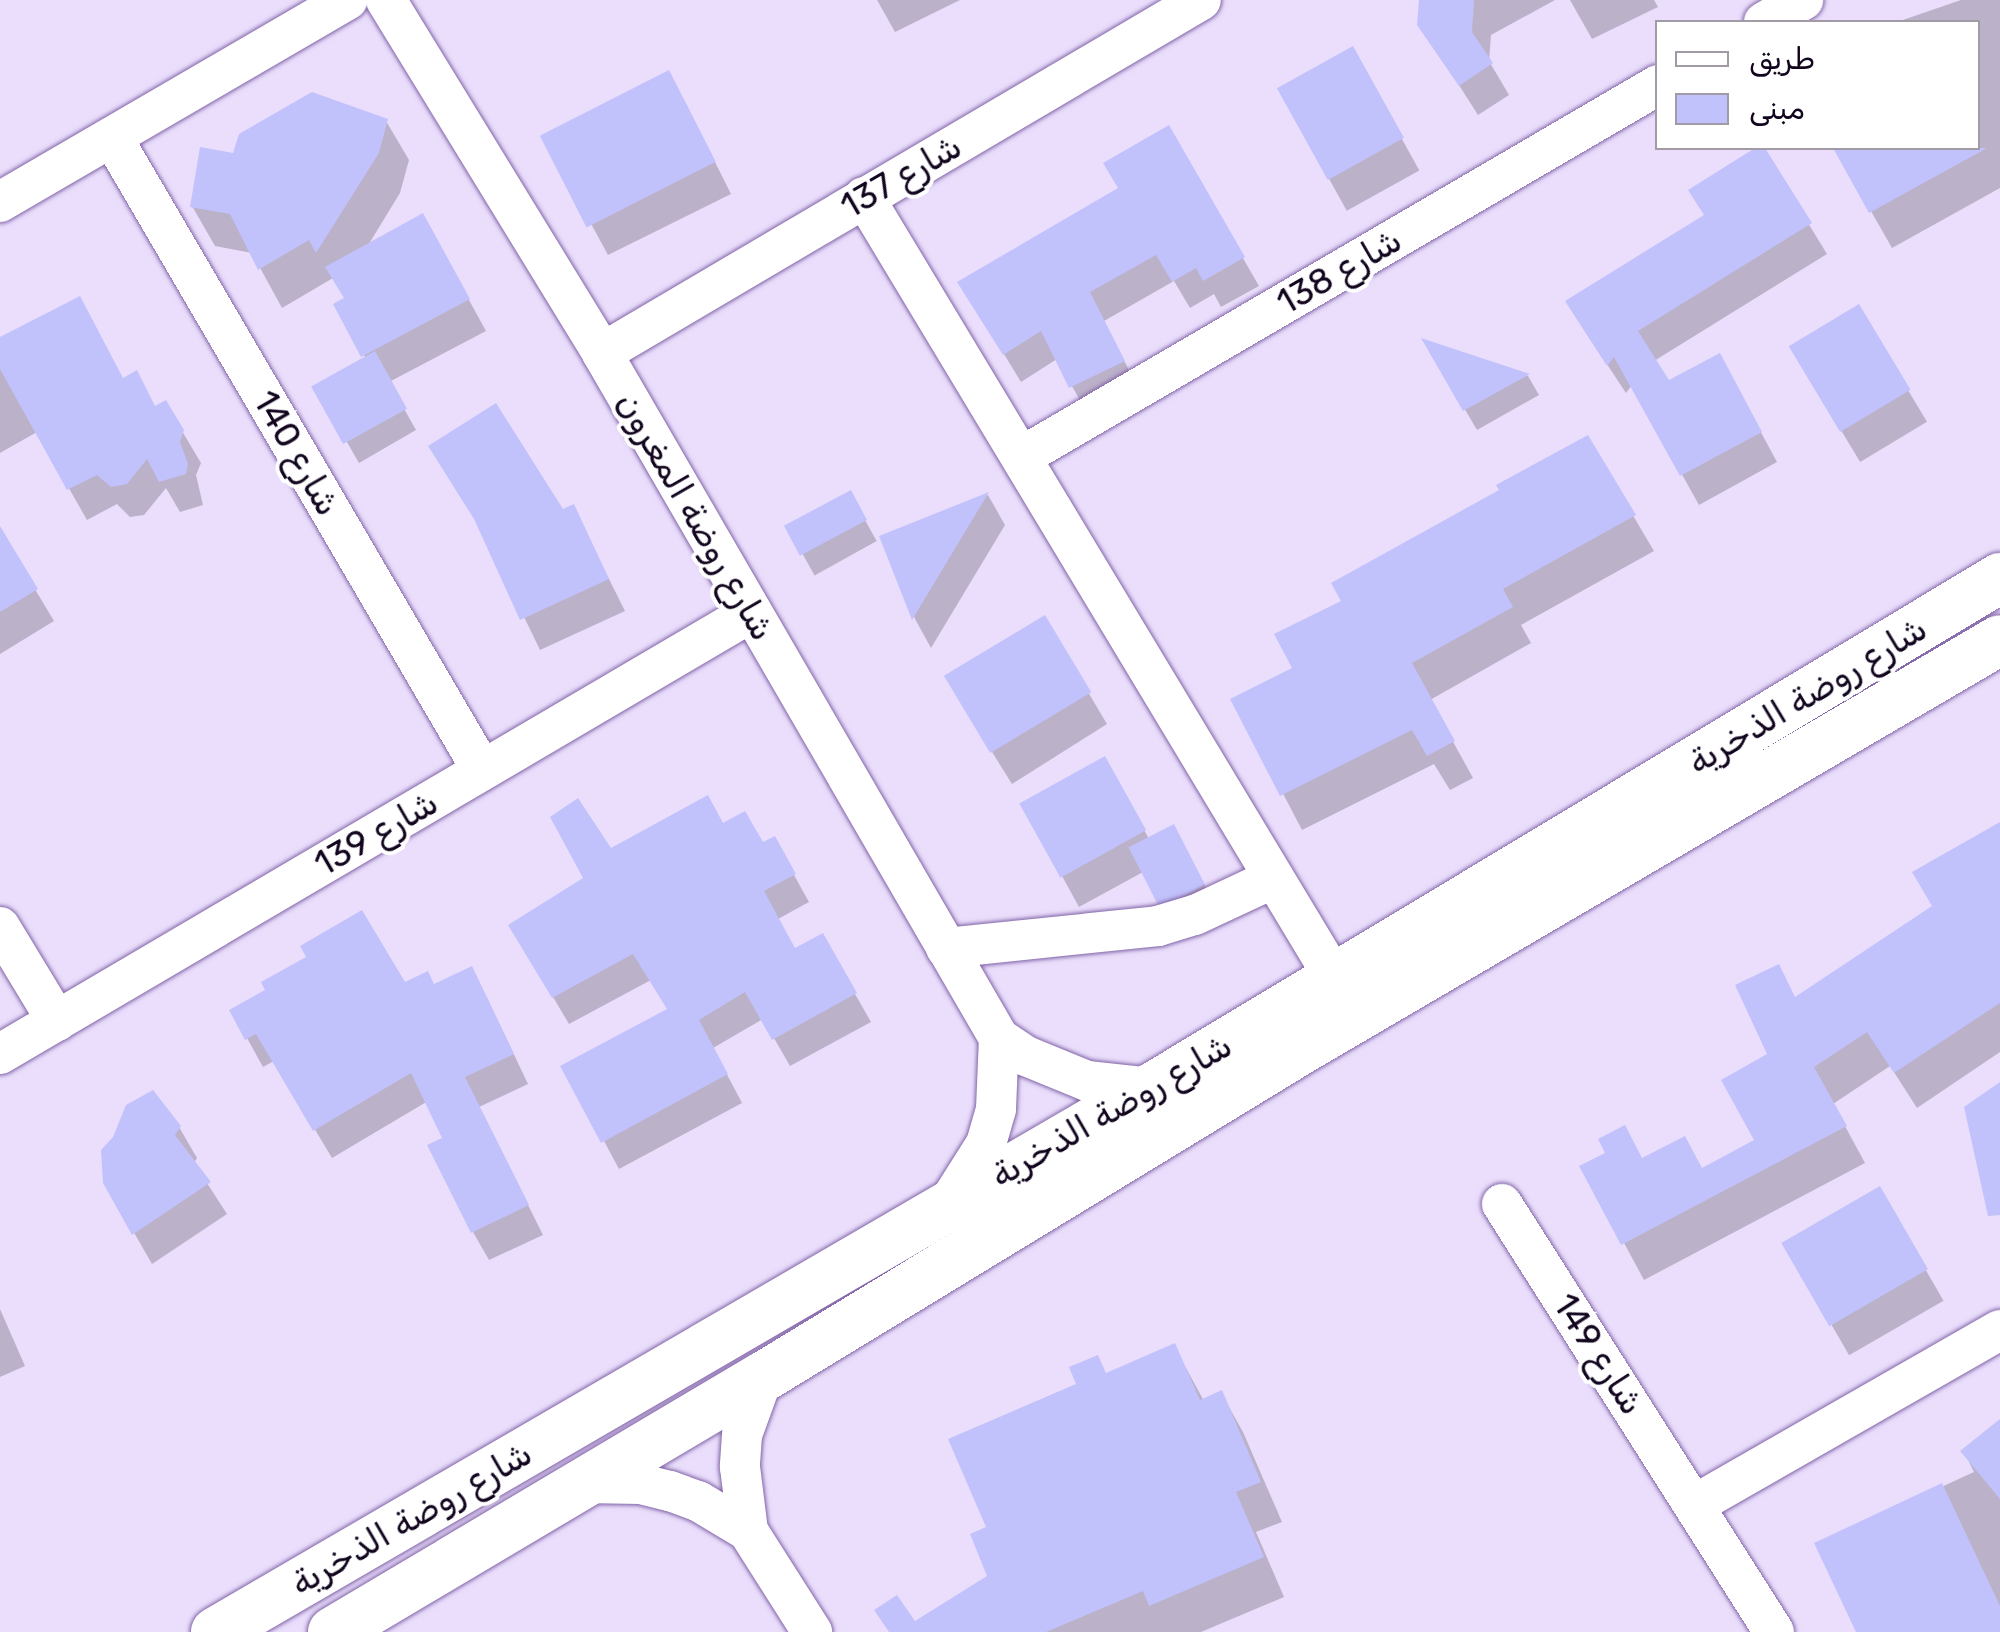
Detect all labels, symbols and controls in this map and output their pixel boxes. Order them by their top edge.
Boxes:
legend [1655,20,1980,150]
text: طريق [1749,41,1815,77]
text: مبنى [1749,91,1805,127]
street label: شارع 137 [833,125,969,227]
street label: شارع 138 [1269,219,1409,323]
street label: شارع 140 [244,383,350,523]
street label: شارع روضة المغرون [608,384,784,648]
street label: شارع روضة الذخرية [1680,607,1934,783]
street label: شارع 139 [307,781,445,885]
street label: شارع روضة الذخرية [983,1024,1239,1196]
street label: شارع 149 [1544,1286,1654,1422]
street label: شارع روضة الذخرية [283,1432,539,1604]

